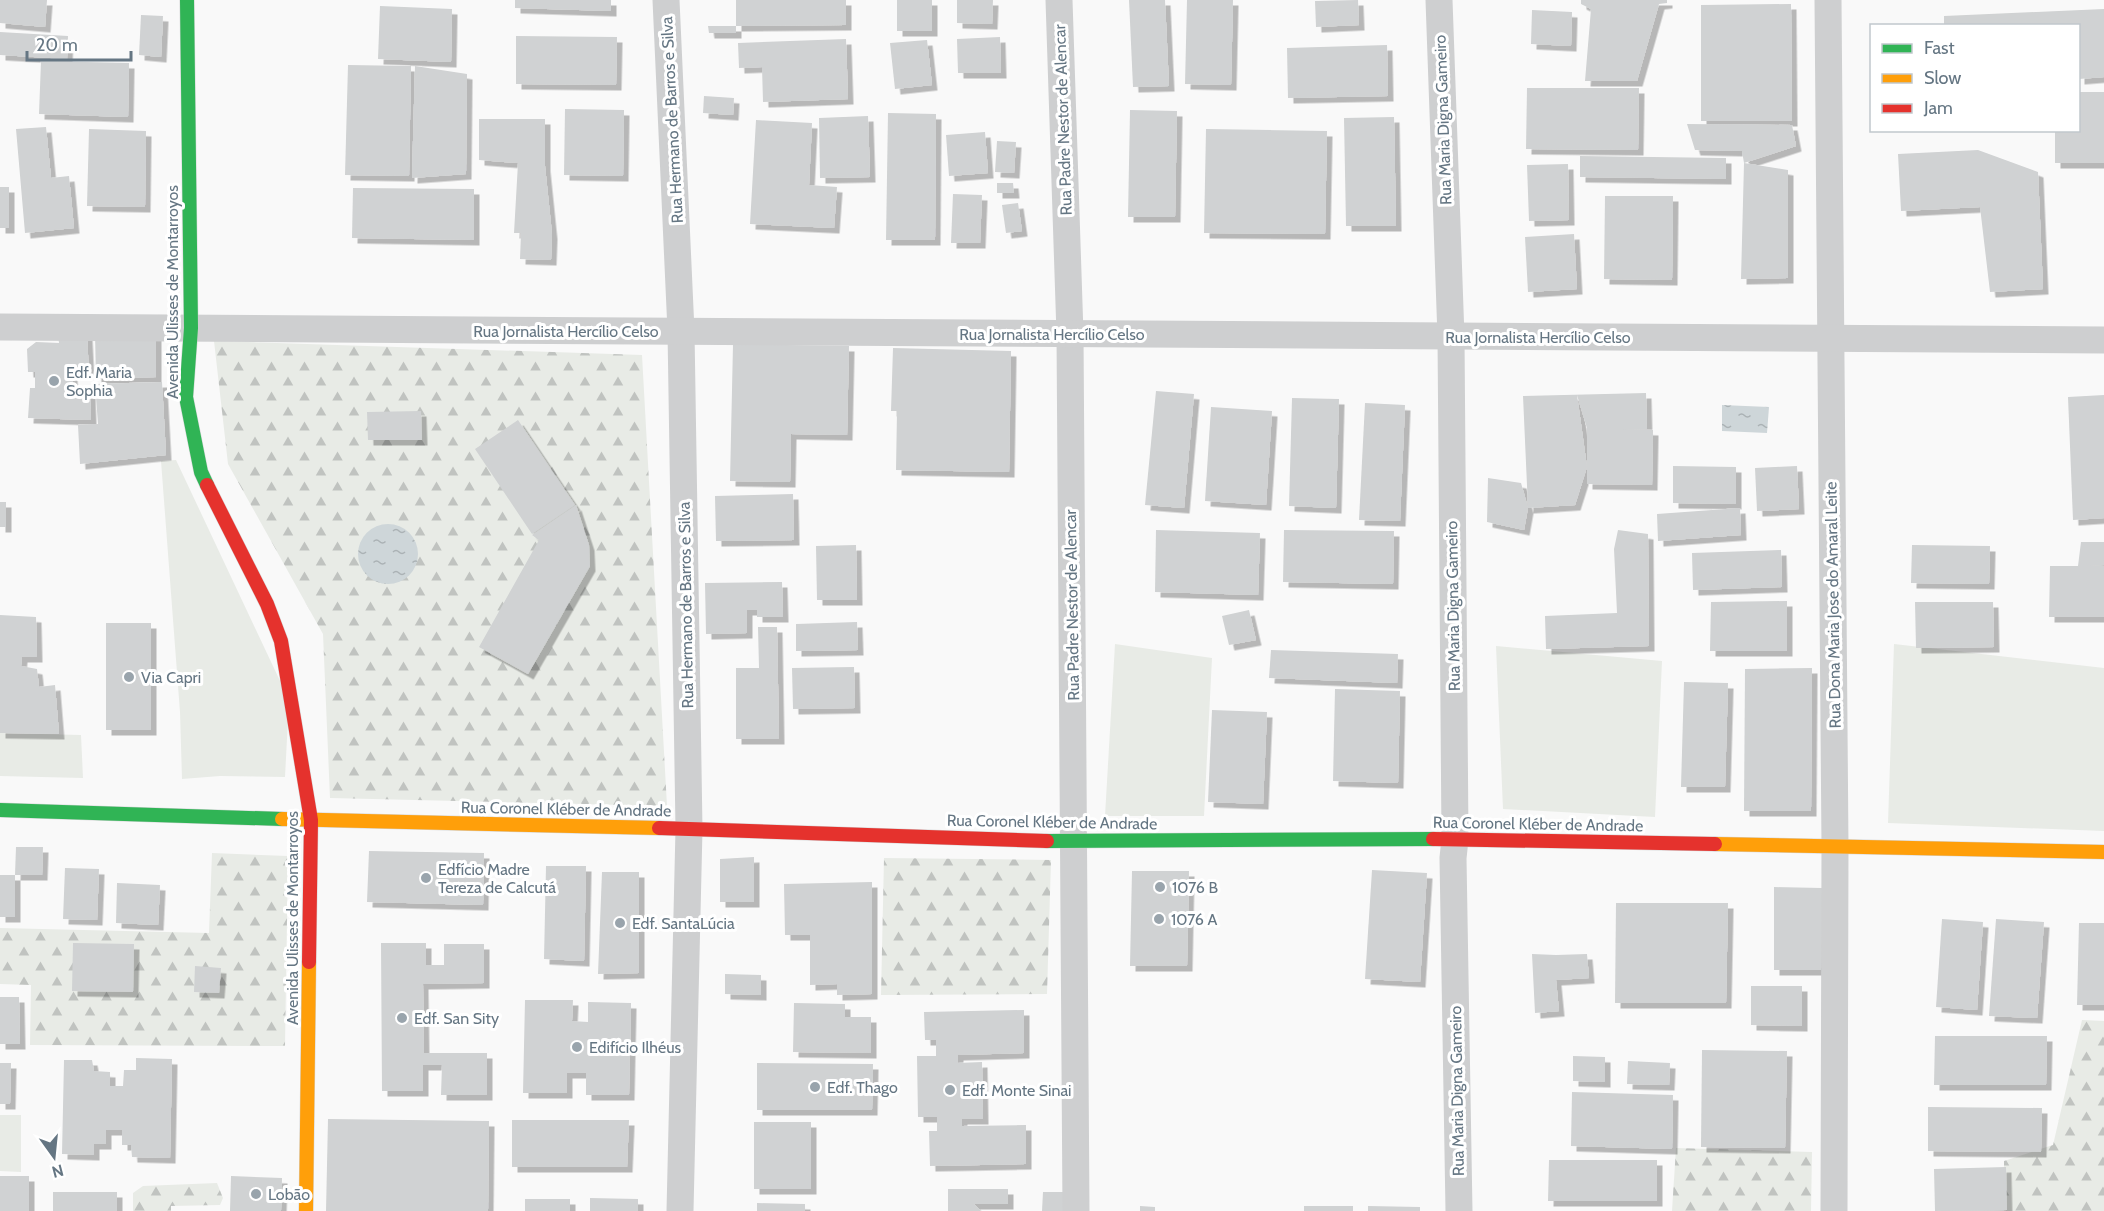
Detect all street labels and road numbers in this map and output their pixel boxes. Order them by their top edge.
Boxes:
street label: Rua Hermano de Barros e Silva [657,16,687,224]
street label: Rua Padre Nestor de Alencar [1050,23,1076,216]
street label: Rua Maria Digna Gameiro [1431,34,1455,205]
street label: Avenida Ulisses de Montarroyos [163,185,182,399]
street label: Rua Jornalista Hercílio Celso [473,322,659,341]
street label: Rua Jornalista Hercílio Celso [959,325,1145,344]
street label: Rua Jornalista Hercílio Celso [1445,328,1631,347]
street label: Rua Dona Maria Jose do Amaral Leite [1821,481,1845,729]
street label: Rua Hermano de Barros e Silva [675,501,697,709]
street label: Rua Padre Nestor de Alencar [1061,508,1083,701]
street label: Rua Maria Digna Gameiro [1442,521,1464,691]
street label: Rua Coronel Kléber de Andrade [461,798,671,820]
street label: Avenida Ulisses de Montarroyos [283,811,302,1025]
street label: Rua Coronel Kléber de Andrade [947,811,1157,833]
street label: Rua Coronel Kléber de Andrade [1433,813,1643,835]
street label: Rua Maria Digna Gameiro [1446,1006,1468,1176]

